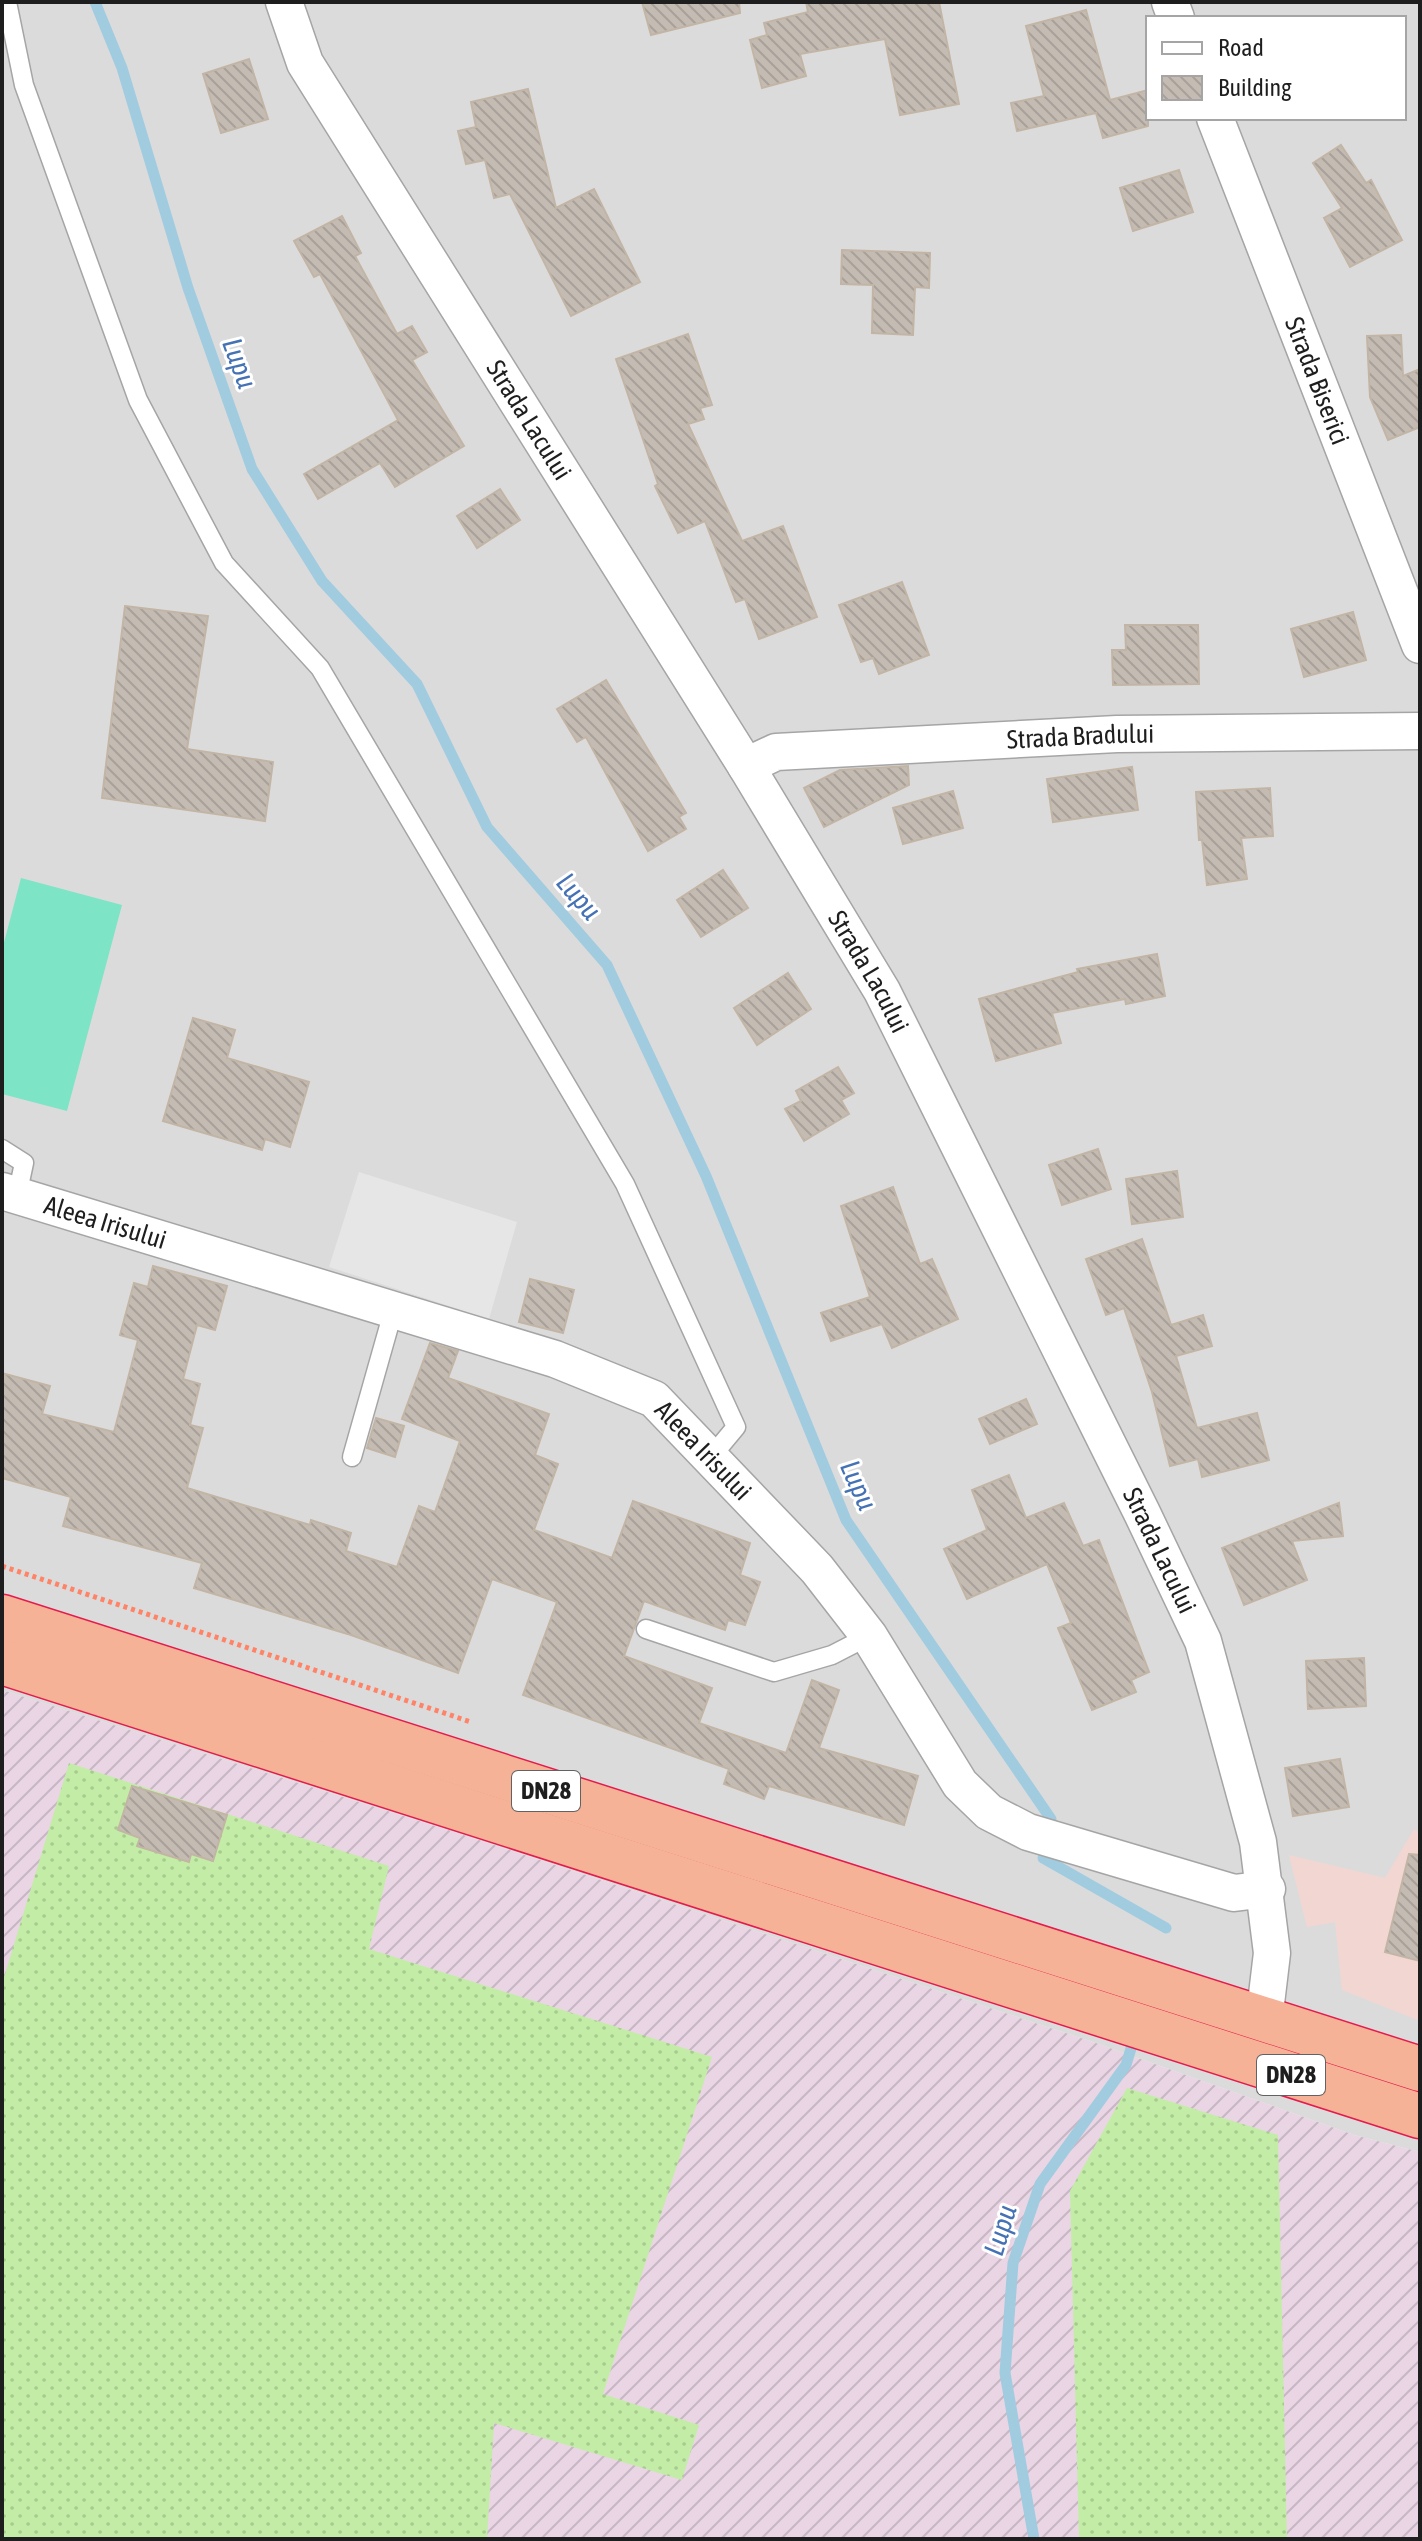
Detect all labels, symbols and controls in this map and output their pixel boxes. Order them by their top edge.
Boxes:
legend [1146,16,1406,120]
text: Road [1218,34,1264,61]
text: Building [1218,74,1292,101]
street label: Strada Biserici [1279,313,1356,449]
water label: Lupu [216,333,264,393]
street label: Strada Lacului [480,355,578,485]
street label: Strada Bradului [1006,719,1154,755]
water label: Lupu [550,866,608,926]
street label: Strada Lacului [822,905,915,1037]
street label: Aleea Irisului [41,1190,170,1255]
street label: Aleea Irisului [649,1395,758,1506]
water label: Lupu [834,1455,884,1515]
street label: Strada Lacului [1117,1483,1203,1618]
road number: DN28 [512,1771,580,1811]
road number: DN28 [1257,2055,1325,2095]
water label: Lupu [977,2201,1023,2259]

